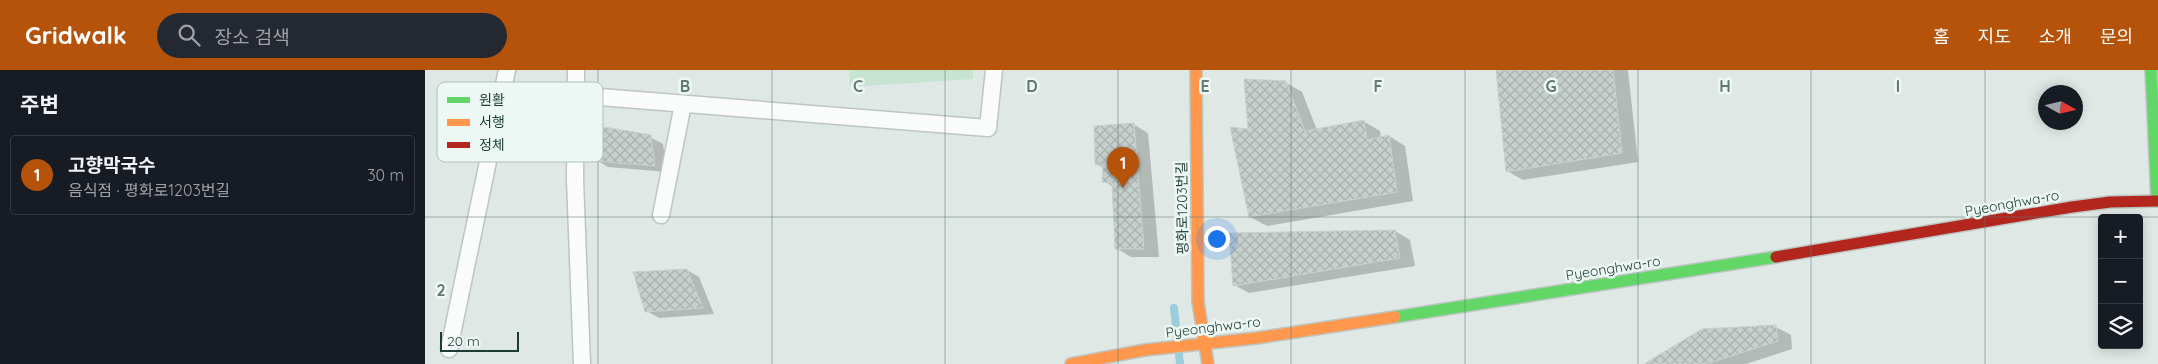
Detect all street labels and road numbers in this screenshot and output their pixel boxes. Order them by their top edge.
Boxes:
street label: 평화로1203번길 [1172,161,1192,255]
street label: Pyeonghwa-ro [1963,186,2061,220]
street label: Pyeonghwa-ro [1564,252,1662,284]
street label: Pyeonghwa-ro [1164,312,1262,342]

